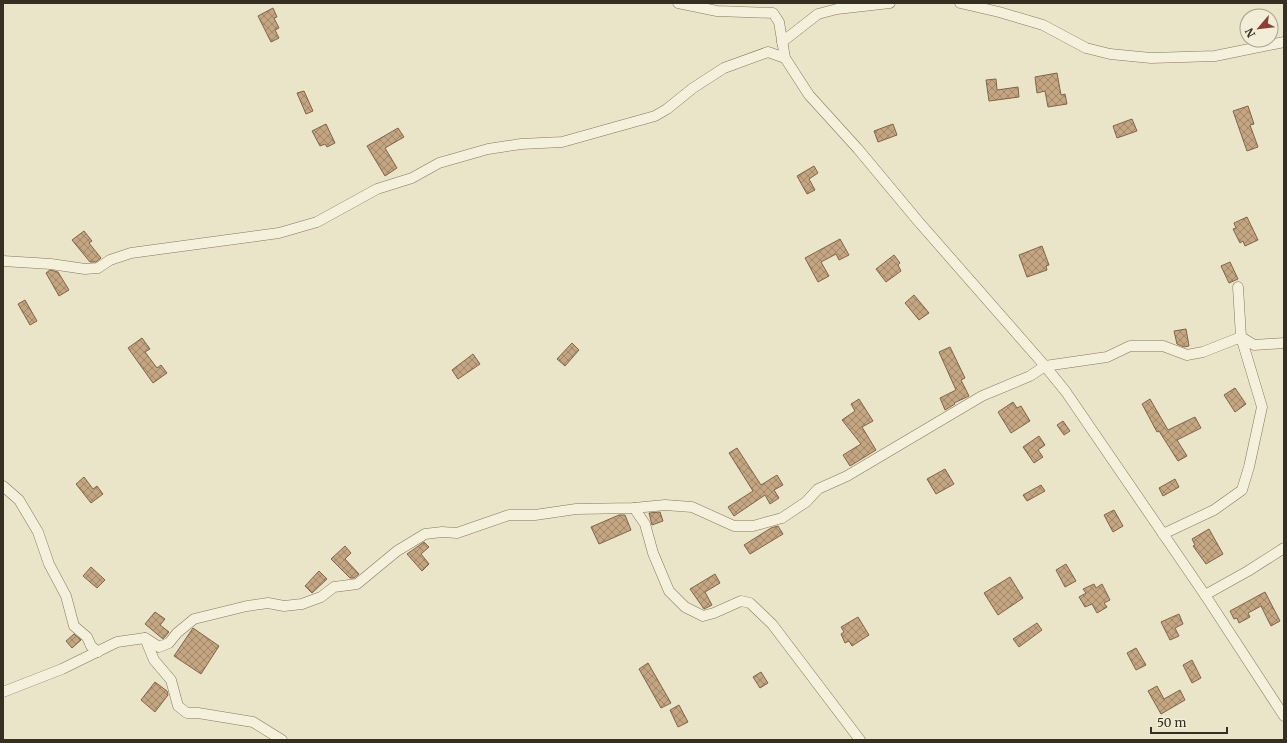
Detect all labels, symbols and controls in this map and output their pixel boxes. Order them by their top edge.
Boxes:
north arrow [1239,8,1279,48]
text: N [1242,25,1258,40]
scale bar [1151,709,1227,735]
text: 50 m [1157,715,1186,730]

